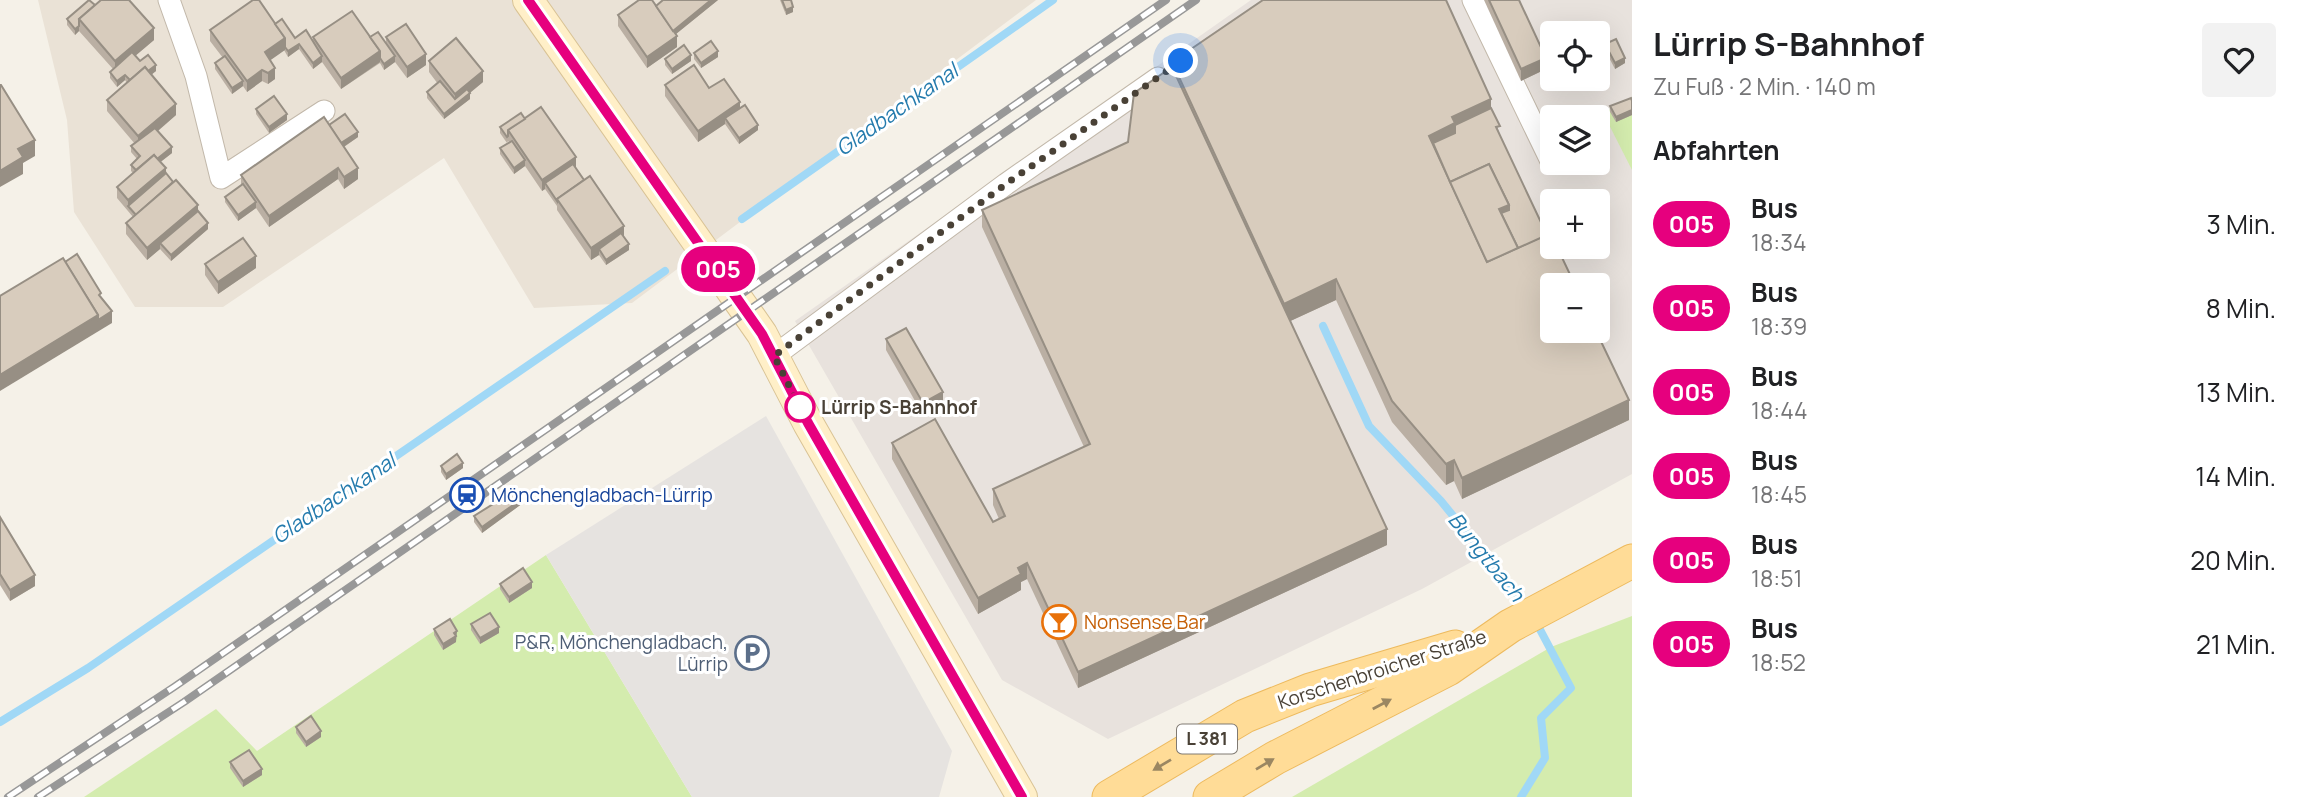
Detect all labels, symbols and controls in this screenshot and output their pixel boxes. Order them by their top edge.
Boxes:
map controls [1540,21,1610,343]
button: locate [1540,21,1610,91]
text: Lürrip S-Bahnhof [1653,21,1924,66]
button: heart [2202,23,2276,97]
your location [1163,43,1198,78]
water label: Gladbachkanal [830,55,966,162]
text: Zu Fuß · 2 Min. · 140 m [1653,70,1876,102]
button: layers [1540,105,1610,175]
text: Abfahrten [1653,132,1780,168]
button: + [1540,189,1610,259]
text: Bus [1751,190,1798,226]
text: 3 Min. [2206,206,2276,242]
text: 005 [1669,207,1714,240]
text: 18:34 [1751,226,1806,258]
line badge: 005 [678,246,758,292]
text: 005 [695,252,741,285]
button: − [1540,273,1610,343]
text: Bus [1751,274,1798,310]
text: 8 Min. [2206,290,2276,326]
text: 005 [1669,291,1714,324]
text: 18:39 [1751,310,1807,342]
text: Bus [1751,358,1798,394]
text: 13 Min. [2196,374,2276,410]
text: 005 [1669,375,1714,408]
marker: Lürrip S-Bahnhof [785,392,815,422]
place label: Lürrip S-Bahnhof [821,394,977,420]
text: 18:44 [1751,394,1808,426]
text: Bus [1751,442,1798,478]
water label: Gladbachkanal [266,445,403,550]
text: 14 Min. [2195,458,2276,494]
text: 005 [1669,459,1714,492]
station icon: Mönchengladbach-Lürrip [448,476,486,514]
text: 18:45 [1751,478,1807,510]
place label: Mönchengladbach-Lürrip [491,482,713,508]
water label: Bungtbach [1442,506,1532,608]
text: Bus [1751,526,1798,562]
text: 20 Min. [2190,542,2276,578]
text: 005 [1669,543,1714,576]
text: 18:51 [1751,562,1802,594]
bar icon: Nonsense Bar [1040,603,1078,641]
place label: Nonsense Bar [1084,609,1206,635]
text: Bus [1751,610,1798,646]
street label: Korschenbroicher Straße [1274,623,1490,715]
text: 21 Min. [2196,626,2276,662]
text: 005 [1669,627,1714,660]
place label: P&R, Mönchengladbach, Lürrip [515,629,728,677]
parking icon: P&R, Mönchengladbach, Lürrip [733,634,771,672]
text: 18:52 [1751,646,1806,678]
one-way arrow [1372,698,1392,710]
road number: L 381 [1177,724,1237,754]
one-way arrow [1255,758,1274,771]
one-way arrow [1153,759,1172,772]

